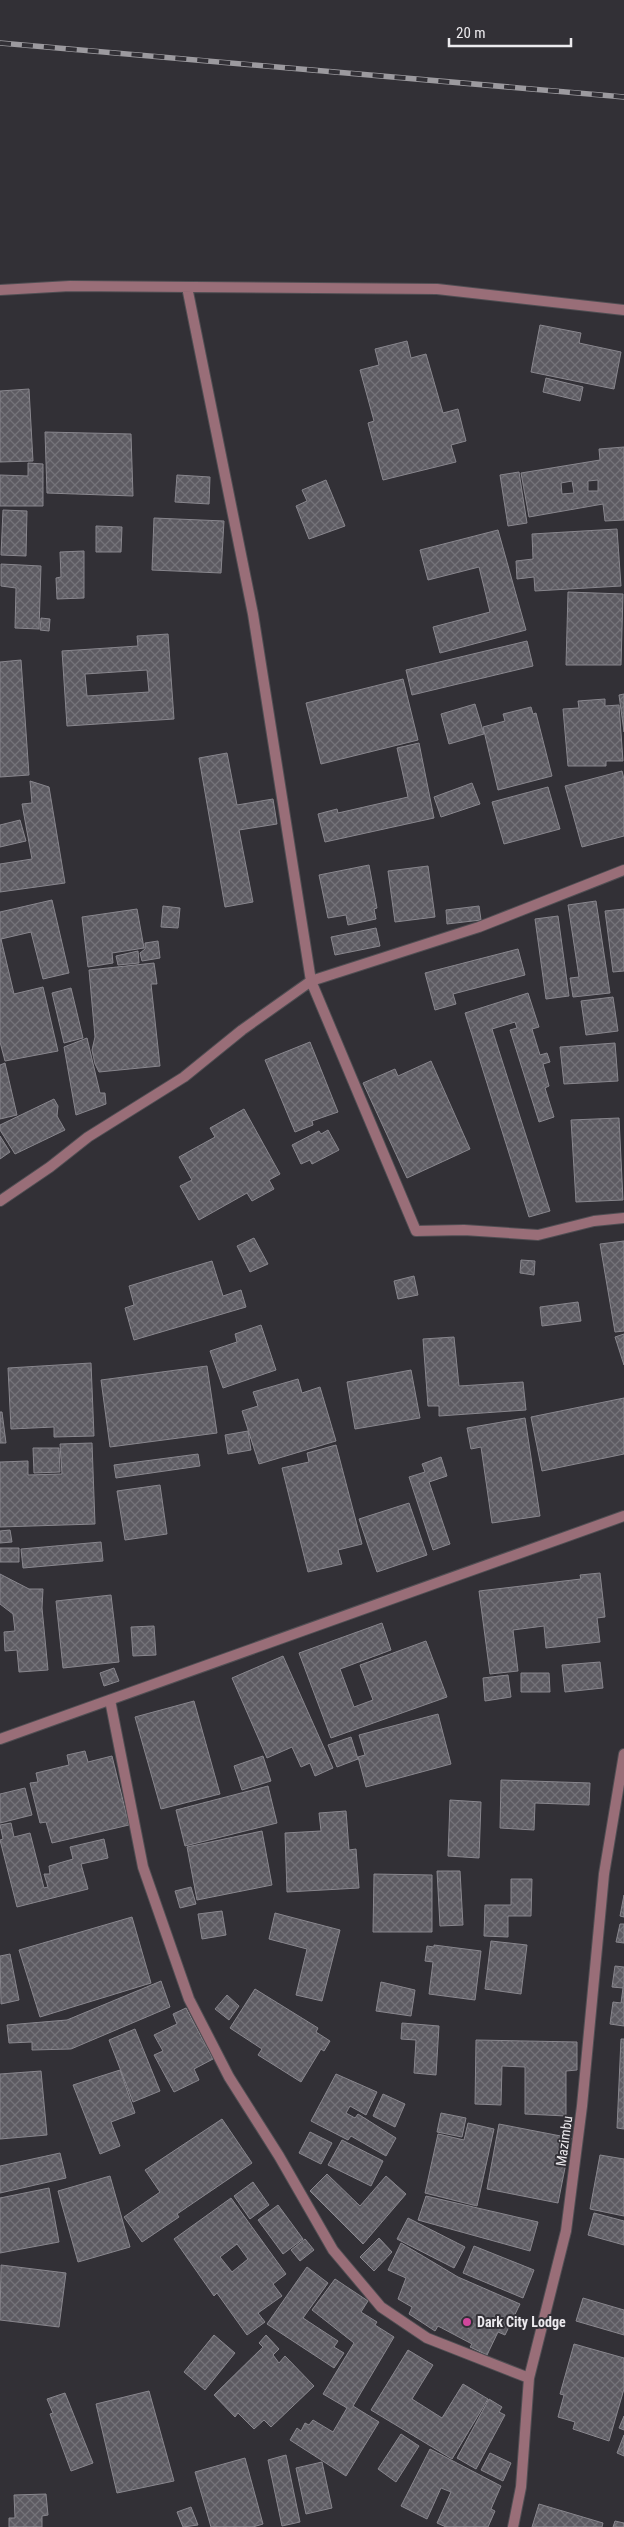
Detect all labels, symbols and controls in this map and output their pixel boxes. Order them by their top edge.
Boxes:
scale bar [449,15,572,47]
text: 20 m [456,24,486,42]
street label: Mazimbu [553,2115,575,2167]
place label: Dark City Lodge [477,2314,566,2330]
marker: Dark City Lodge [461,2316,473,2328]

